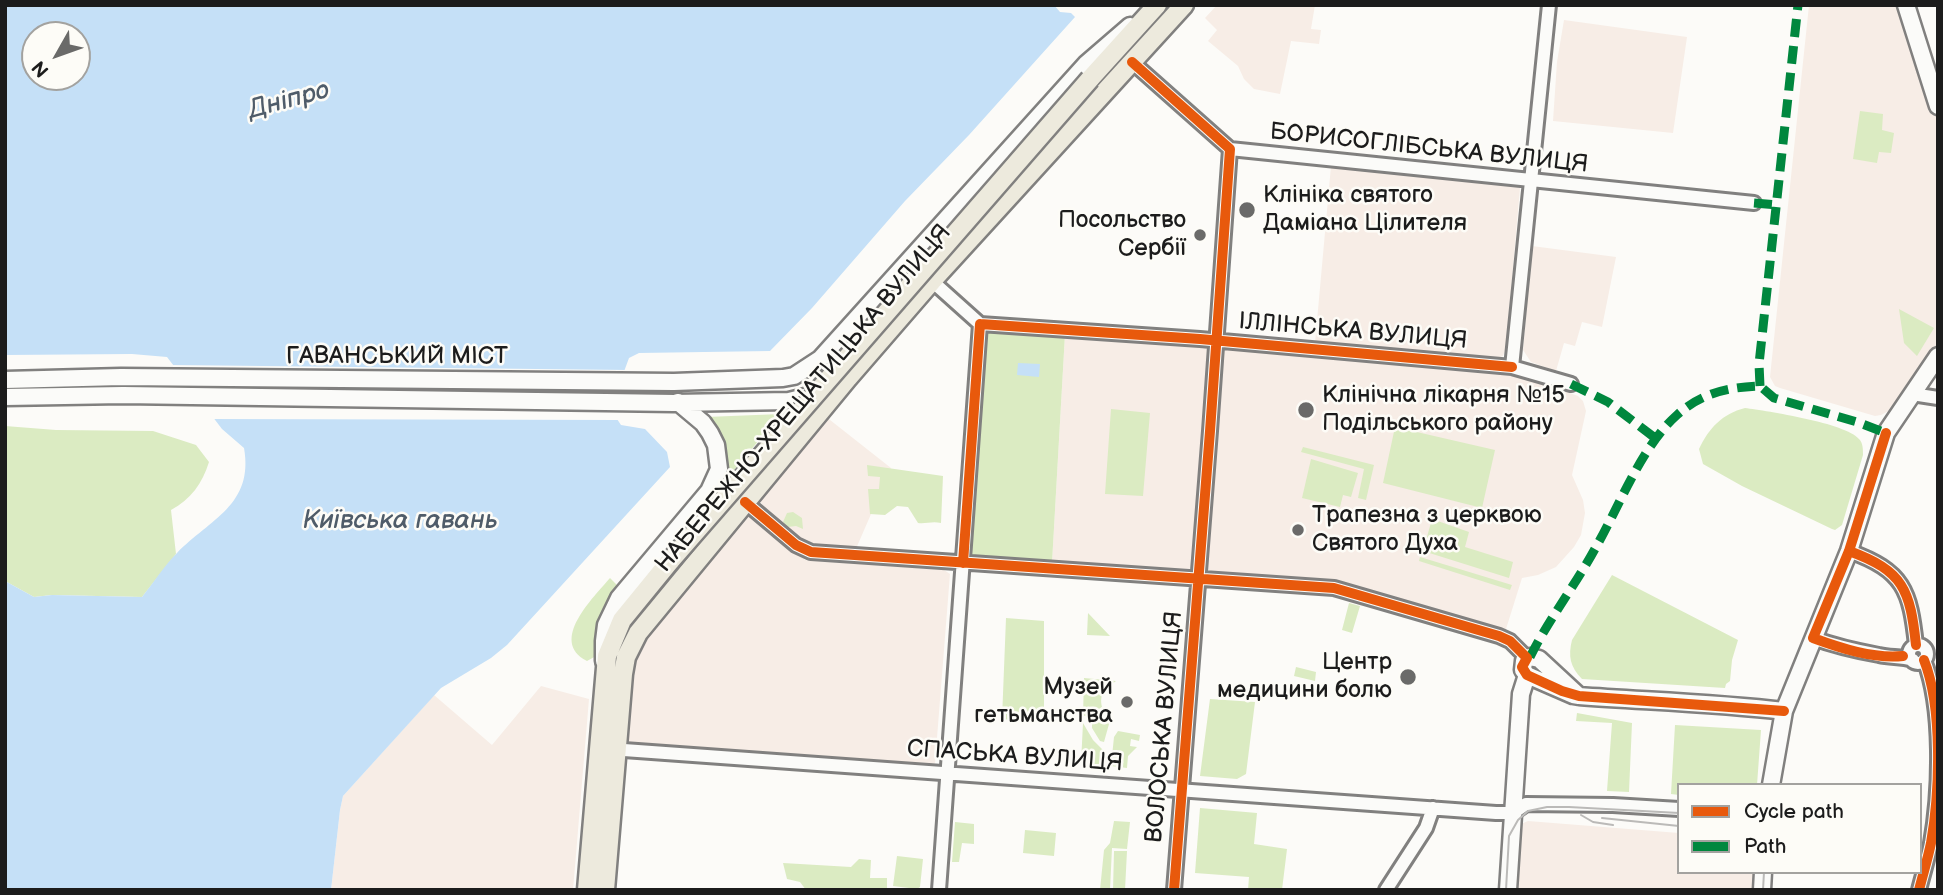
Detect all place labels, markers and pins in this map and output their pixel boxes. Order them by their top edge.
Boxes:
place label: Клініка святого Даміана Цілителя [1263,182,1467,238]
marker: Клініка святого Даміана Цілителя [1237,200,1257,220]
place label: Посольство Сербії [1058,207,1186,263]
marker: Посольство Сербії [1192,227,1208,243]
place label: Клінічна лікарня №15 Подільського району [1322,382,1565,438]
marker: Клінічна лікарня №15 Подільського району [1296,400,1316,420]
place label: Трапезна з церквою Святого Духа [1312,502,1542,558]
marker: Трапезна з церквою Святого Духа [1290,522,1306,538]
place label: Центр медицини болю [1217,649,1392,705]
marker: Центр медицини болю [1398,667,1418,687]
place label: Музей гетьманства [974,674,1113,730]
marker: Музей гетьманства [1119,694,1135,710]

